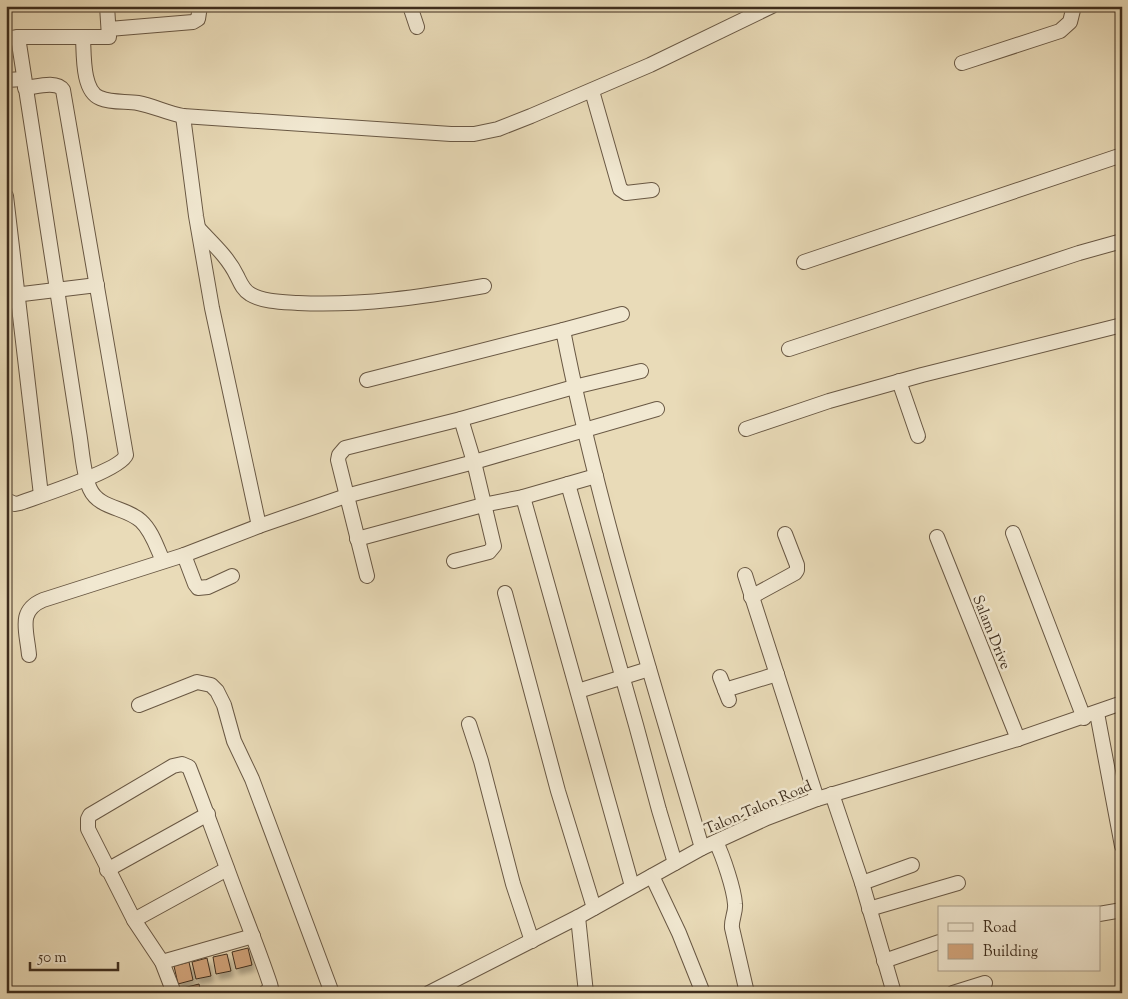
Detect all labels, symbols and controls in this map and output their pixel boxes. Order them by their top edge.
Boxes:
street label: Salam Drive [966,592,1015,673]
street label: Talon-Talon Road [702,776,816,841]
legend [938,906,1100,972]
text: Road [983,918,1017,939]
scale bar [30,939,118,971]
text: Building [983,942,1038,963]
text: 50 m [37,948,67,969]

